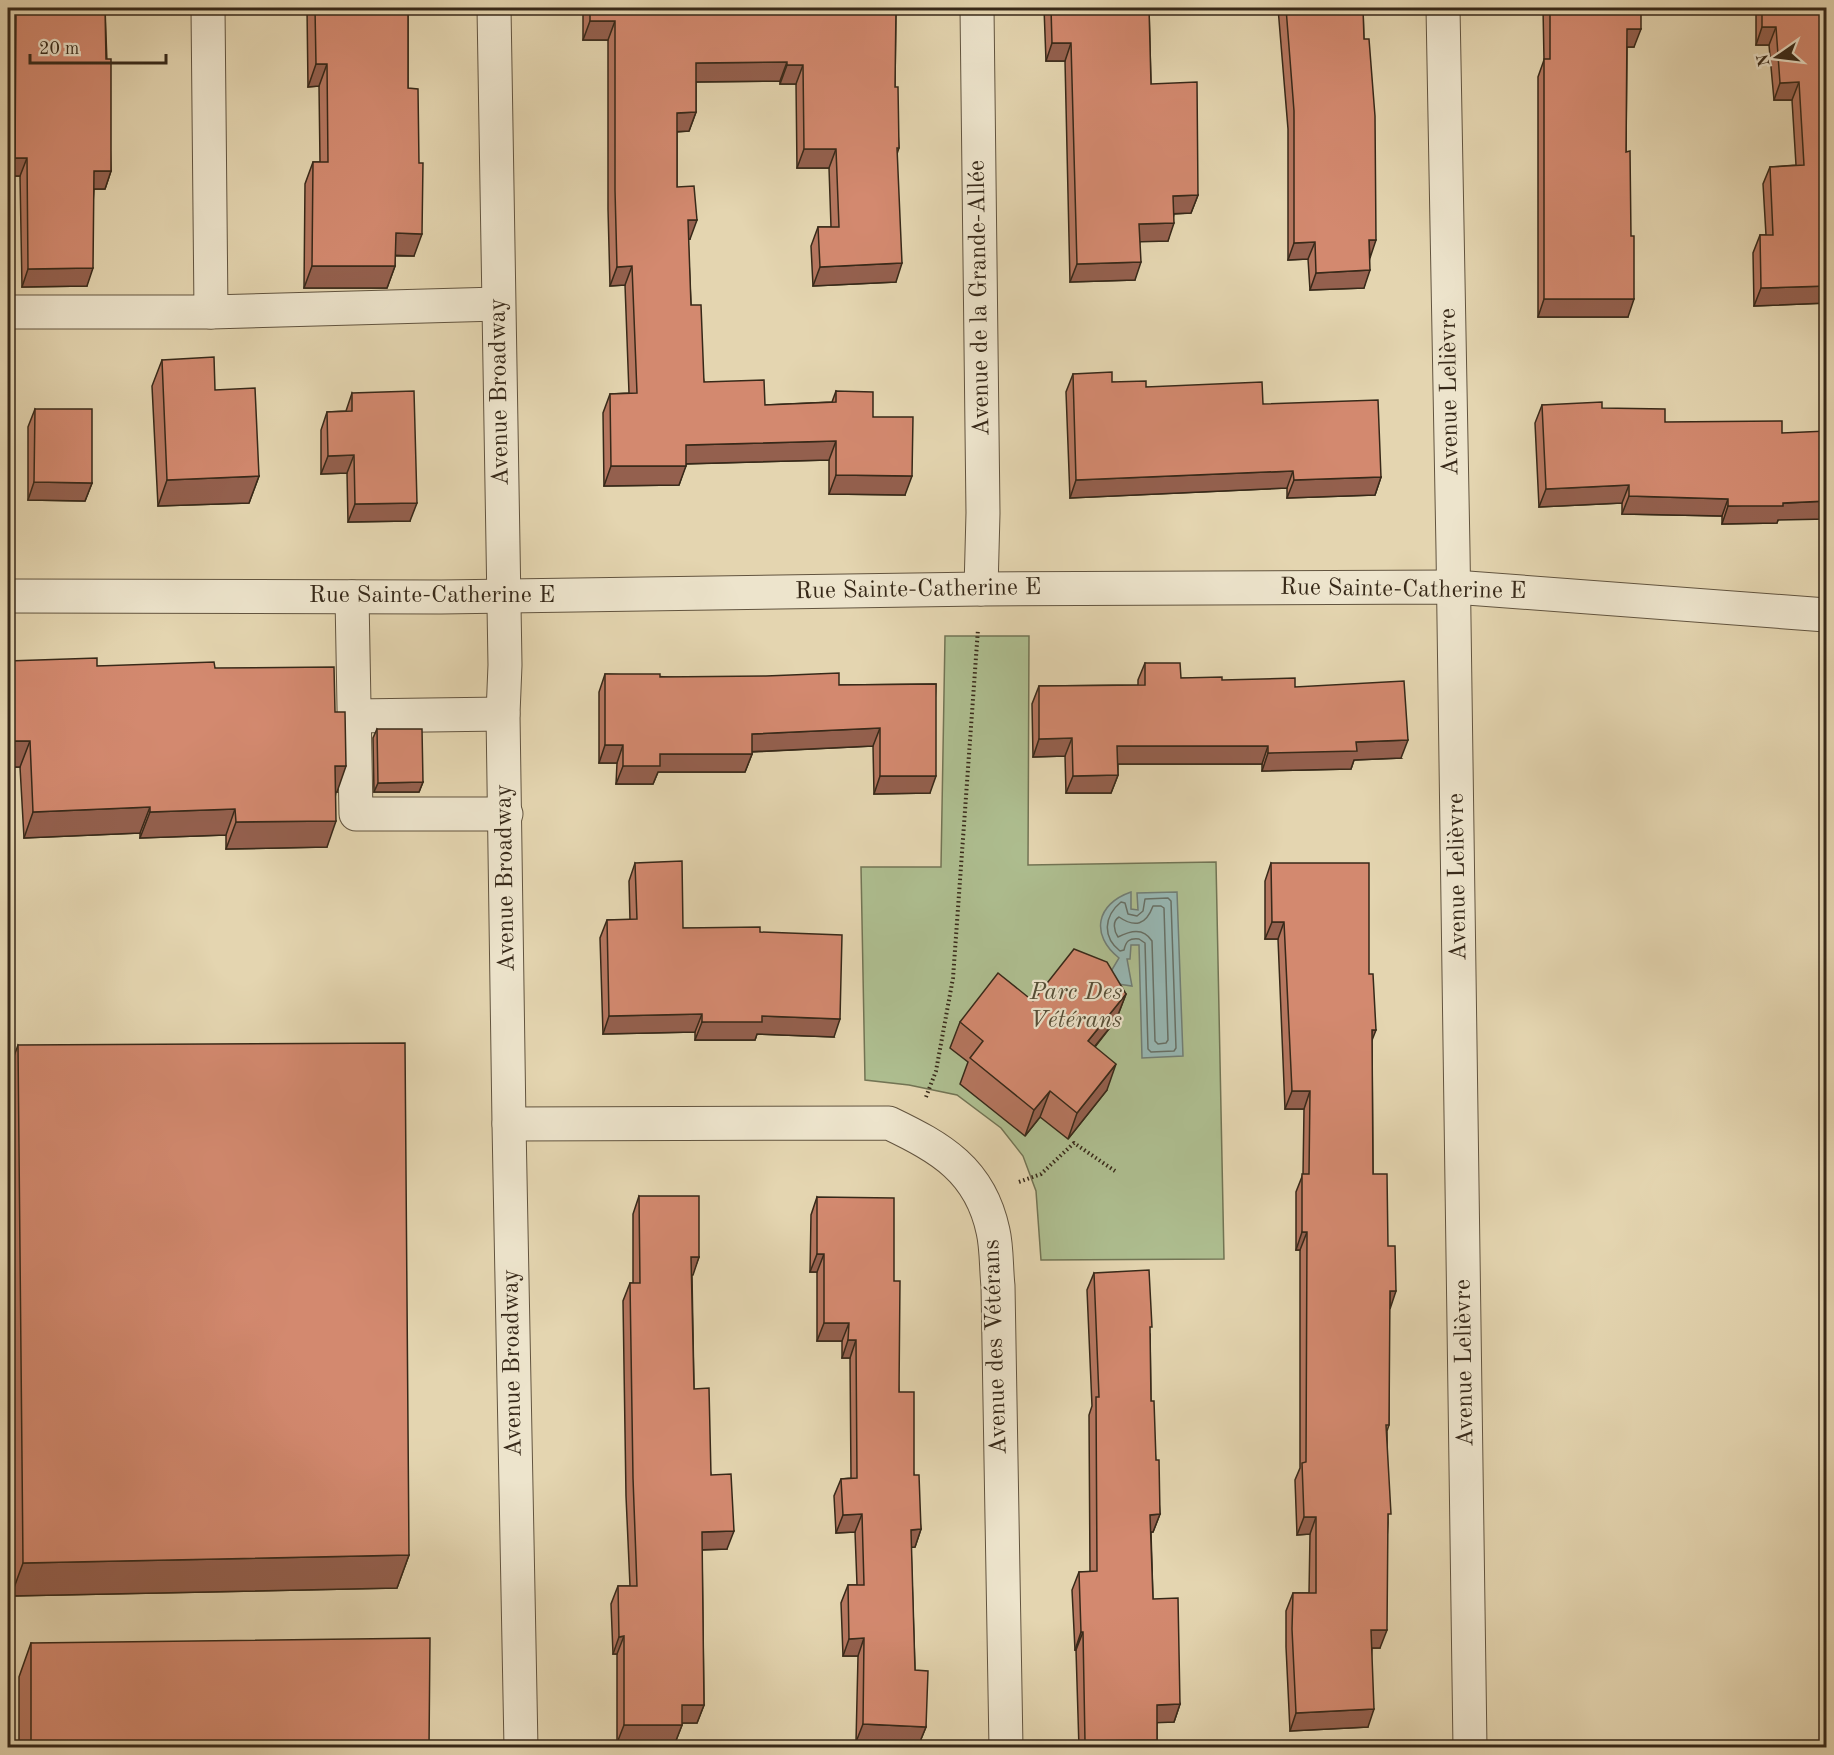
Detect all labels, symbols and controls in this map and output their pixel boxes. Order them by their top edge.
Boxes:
scale bar [30,27,166,65]
north arrow [1747,27,1807,87]
text: 20 m [39,40,79,58]
text: N [1755,52,1774,68]
street label: Avenue de la Grande-Allée [966,160,994,436]
street label: Avenue Broadway [486,298,514,486]
street label: Avenue Lelièvre [1437,308,1463,476]
street label: Rue Sainte-Catherine E [795,576,1041,604]
street label: Rue Sainte-Catherine E [1280,576,1526,604]
street label: Rue Sainte-Catherine E [309,584,555,608]
street label: Avenue Broadway [492,784,520,972]
street label: Avenue Lelièvre [1445,793,1471,961]
park label: Parc Des Vétérans [1029,981,1122,1033]
street label: Avenue des Vétérans [980,1239,1012,1455]
street label: Avenue Broadway [499,1269,527,1457]
street label: Avenue Lelièvre [1452,1279,1478,1447]

